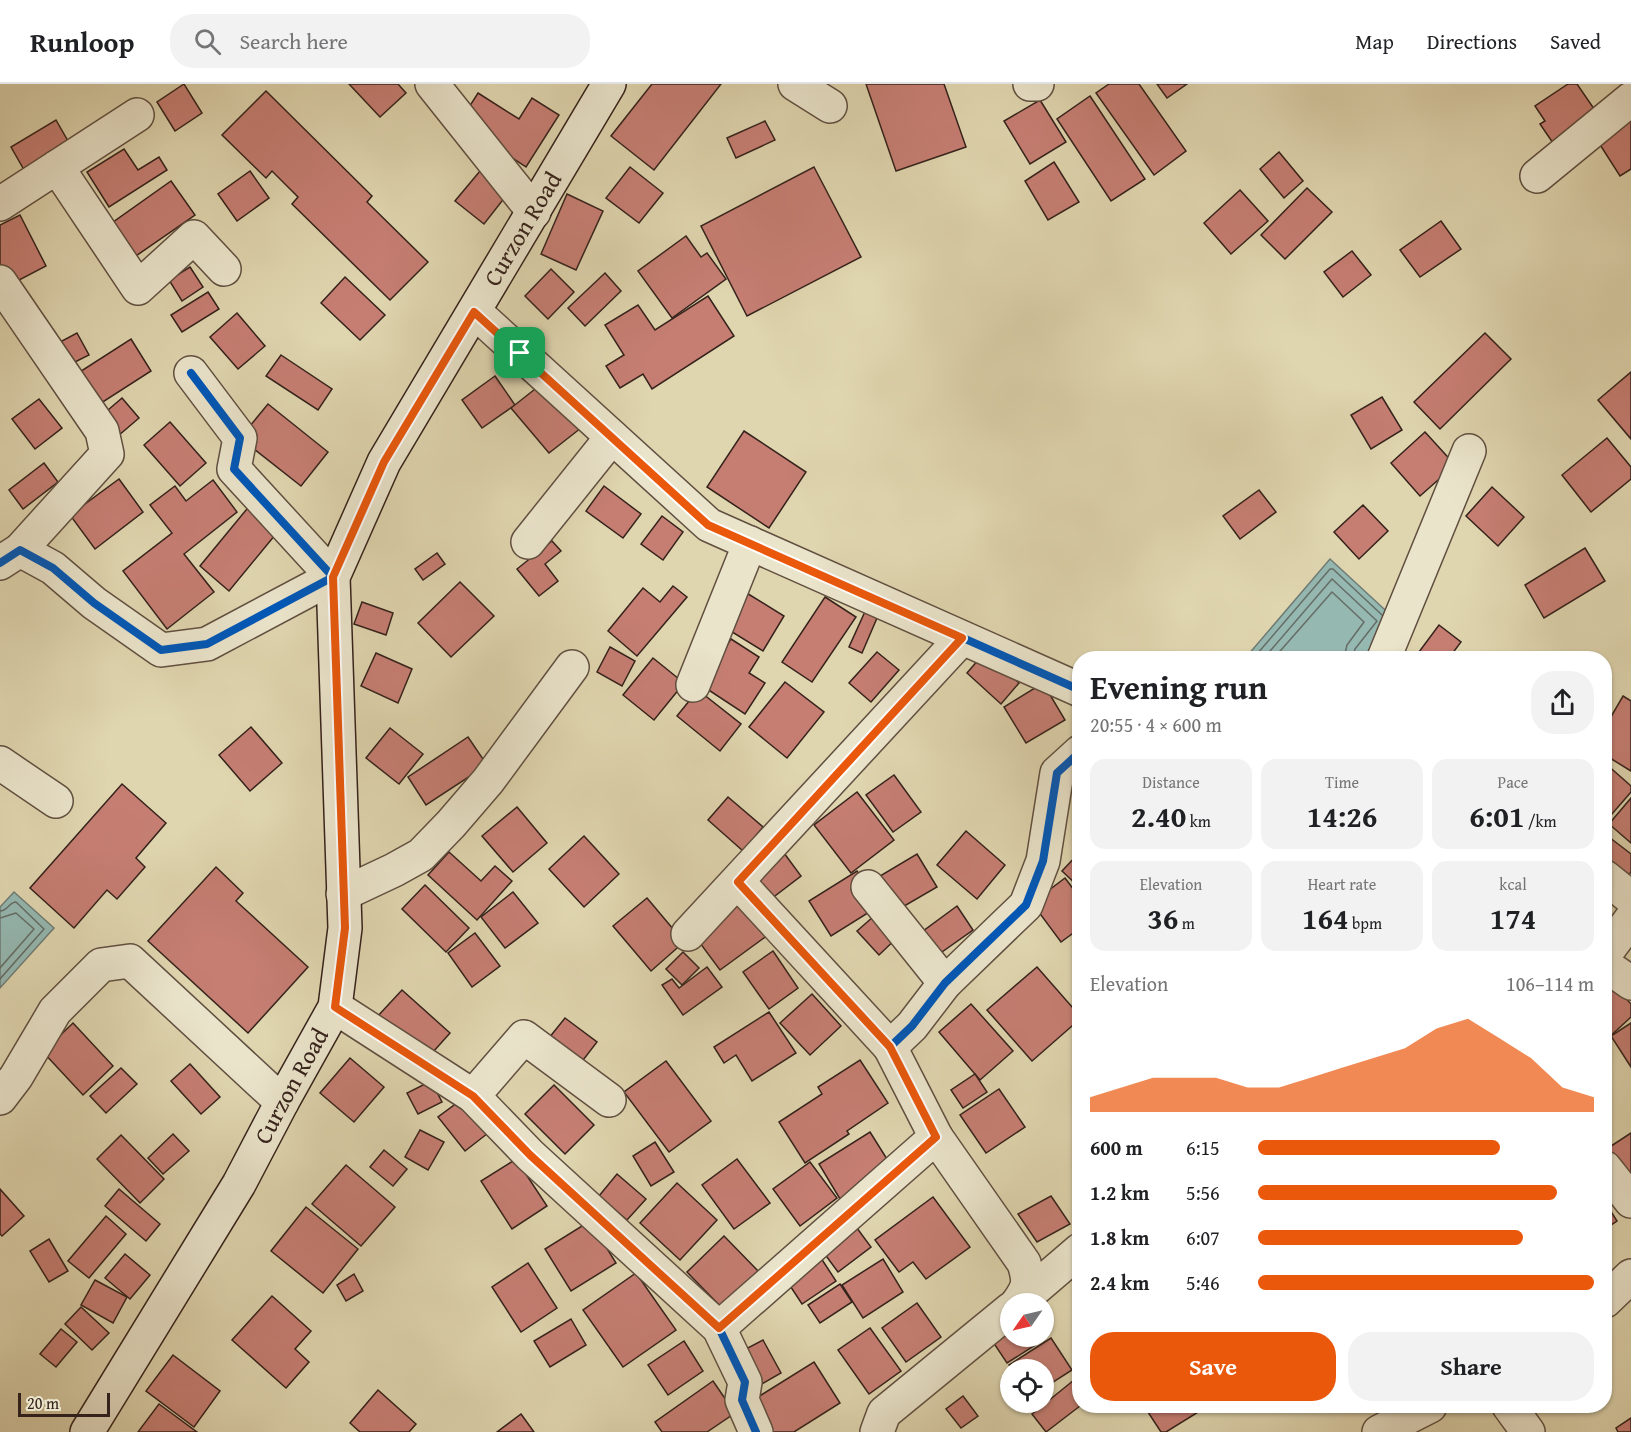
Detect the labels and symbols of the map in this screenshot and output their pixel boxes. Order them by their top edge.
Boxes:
street label: Curzon Road [475,165,570,293]
pin [494,327,545,378]
street label: Curzon Road [245,1021,337,1150]
north arrow [1000,1293,1054,1347]
scale bar [18,1390,110,1418]

